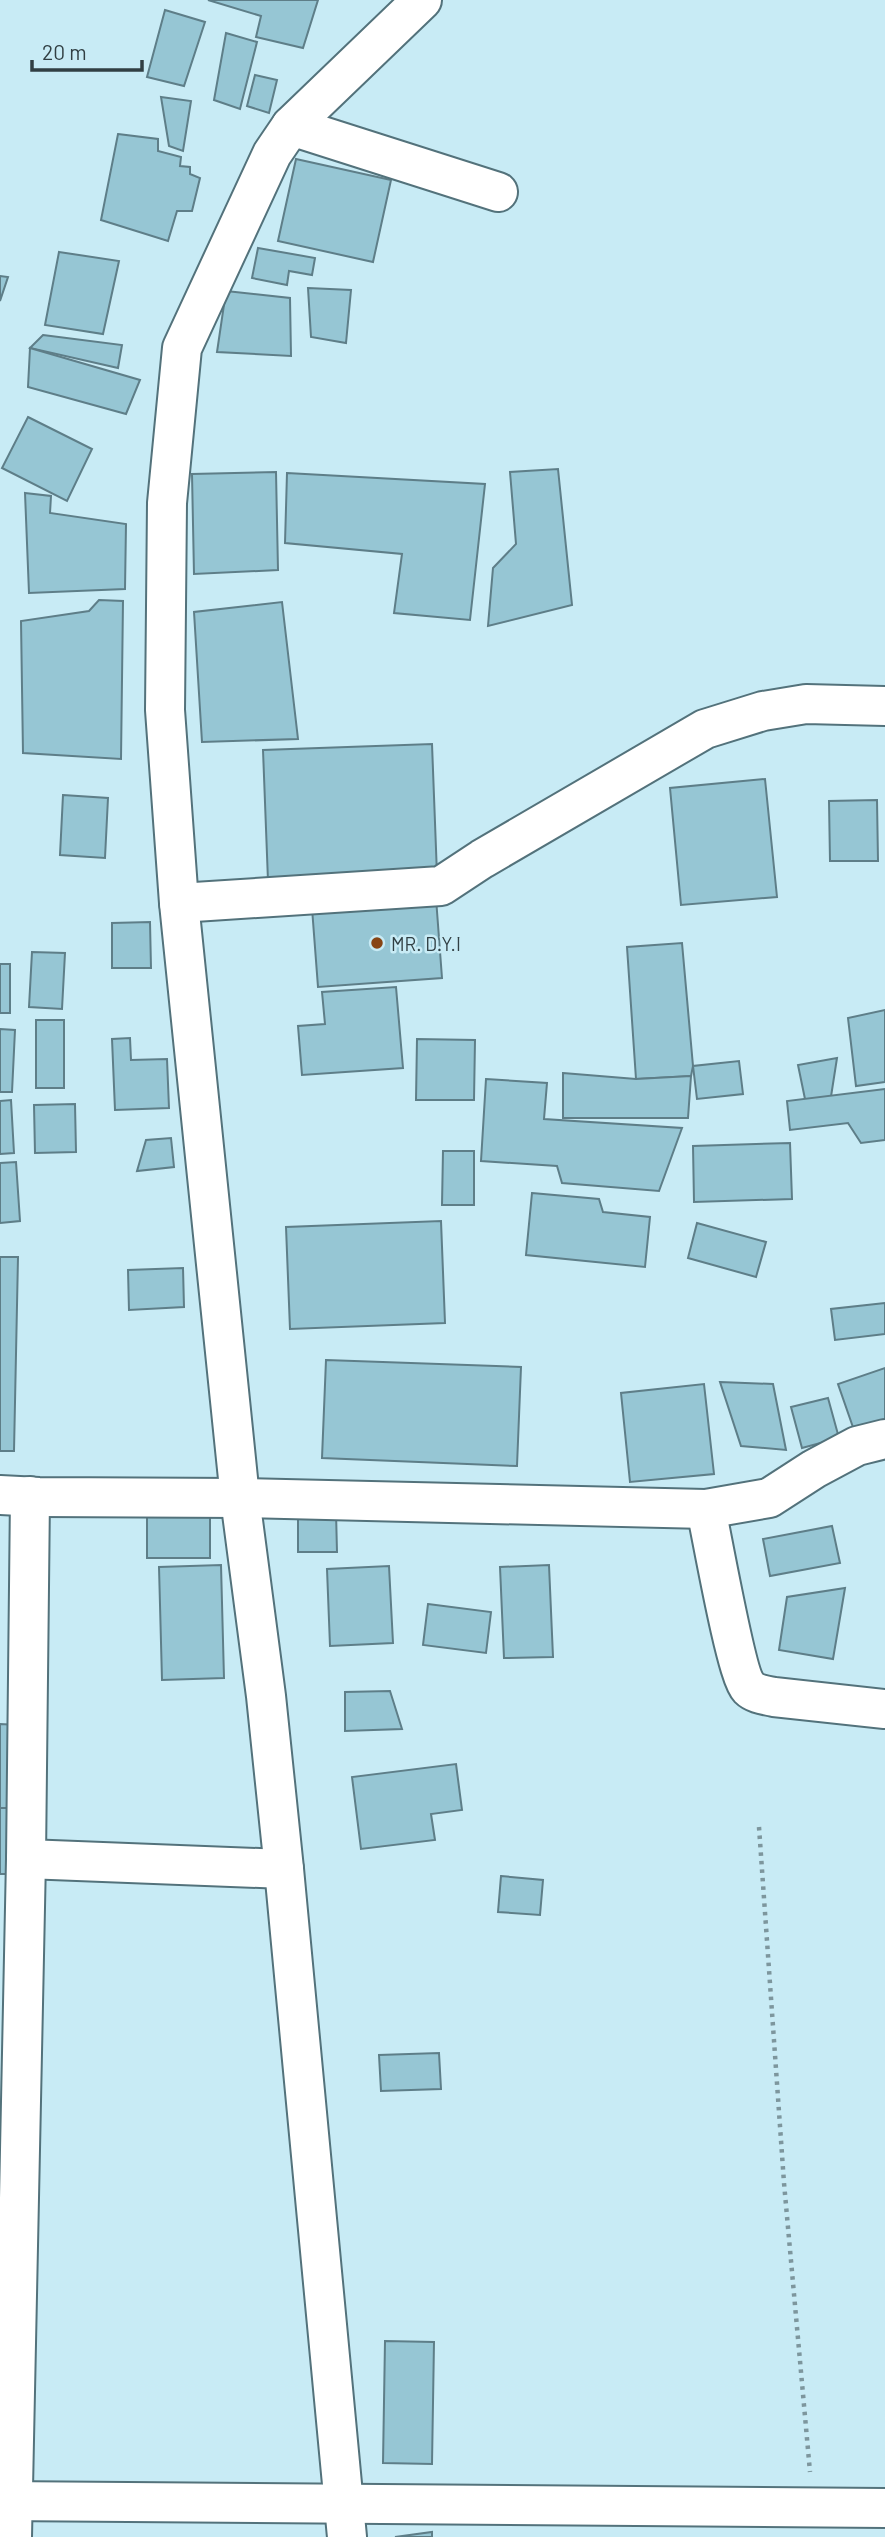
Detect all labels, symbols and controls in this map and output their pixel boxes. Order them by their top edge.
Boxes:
scale bar [32,28,142,72]
text: 20 m [42,39,87,64]
place label: MR. D.Y.I [391,932,461,955]
marker: MR. D.Y.I [369,935,385,951]

